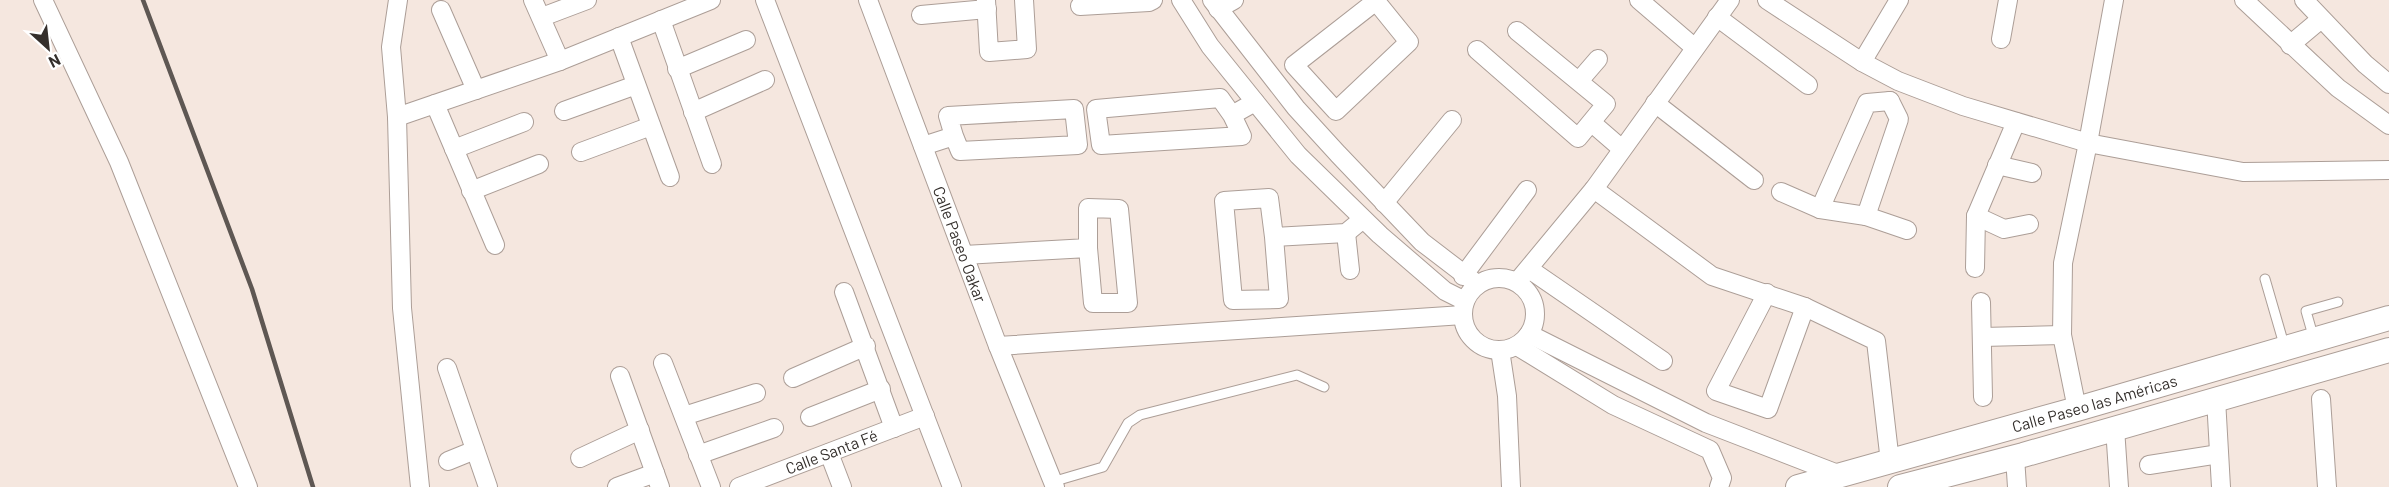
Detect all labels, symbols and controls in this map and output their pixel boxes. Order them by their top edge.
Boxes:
north arrow [18,18,78,78]
text: N [46,51,64,73]
street label: Calle Paseo Oakar [930,183,991,305]
street label: Calle Paseo las Américas [2010,370,2179,436]
street label: Calle Santa Fé [783,425,880,477]

